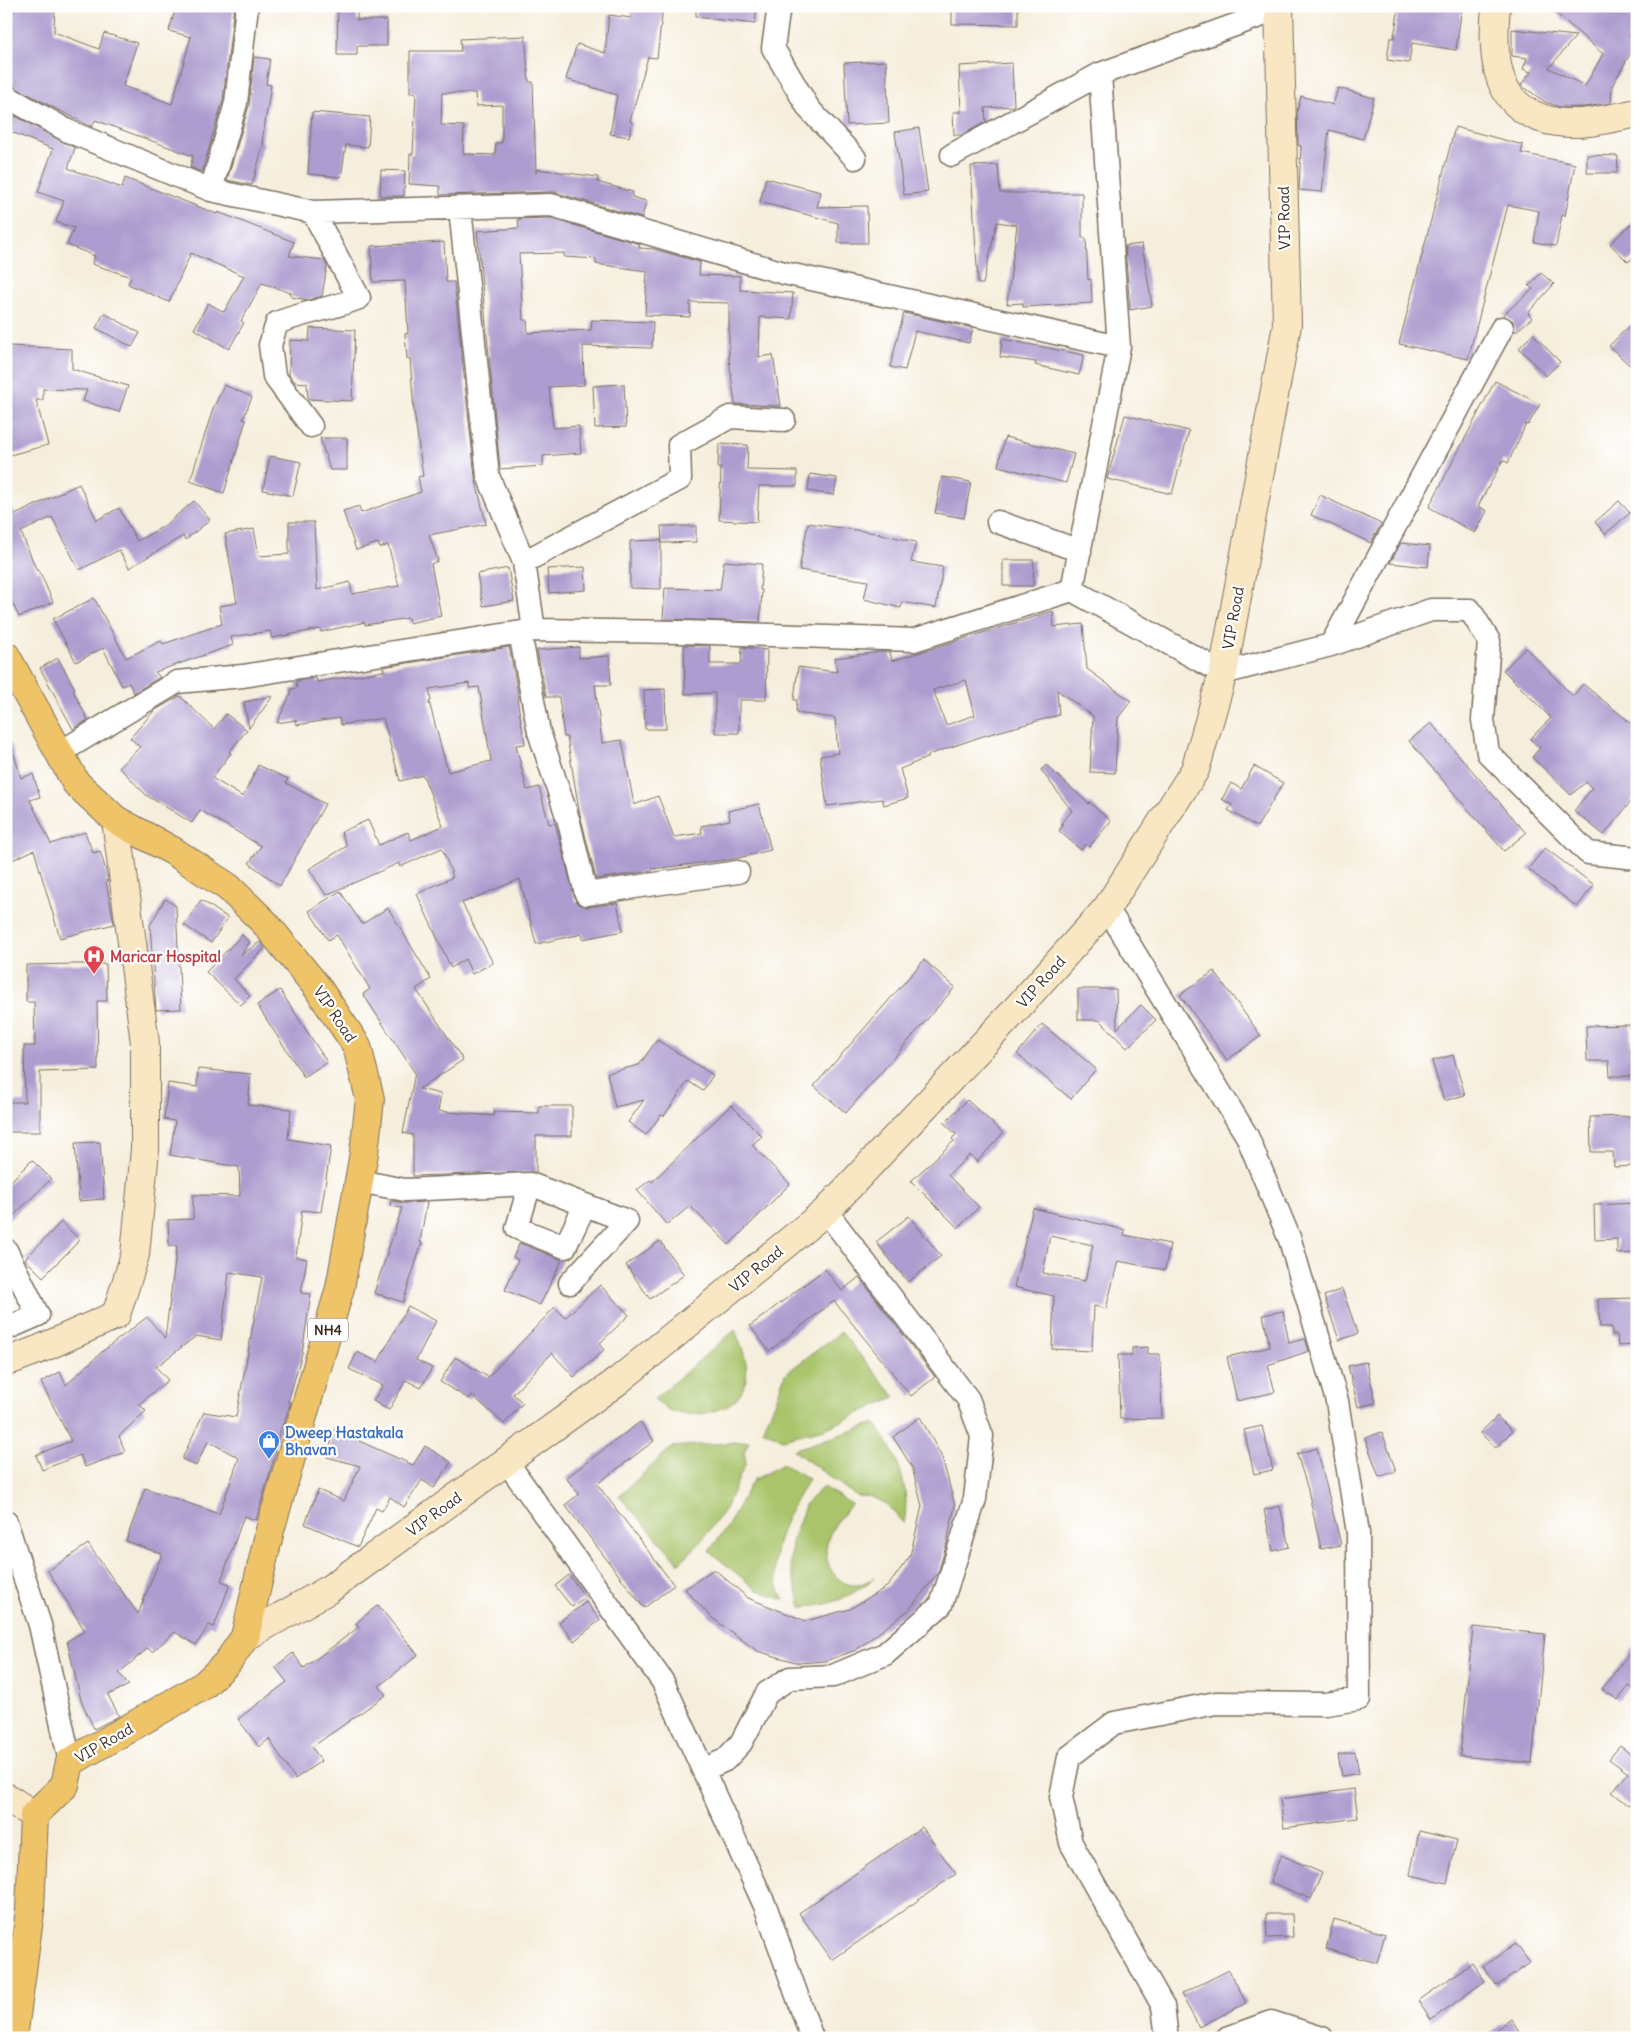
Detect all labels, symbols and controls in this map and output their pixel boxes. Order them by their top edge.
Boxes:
street label: VIP Road [1274,186,1294,250]
street label: VIP Road [1218,585,1248,651]
hospital icon: Maricar Hospital [82,944,106,975]
place label: Maricar Hospital [110,947,221,967]
street label: VIP Road [1013,952,1069,1012]
street label: VIP Road [309,982,361,1046]
street label: VIP Road [725,1241,787,1296]
road number: NH4 [308,1318,348,1342]
place label: Dweep Hastakala Bhavan [285,1423,404,1459]
shop icon: Dweep Hastakala Bhavan [257,1429,281,1460]
street label: VIP Road [403,1487,465,1540]
street label: VIP Road [72,1719,136,1767]

